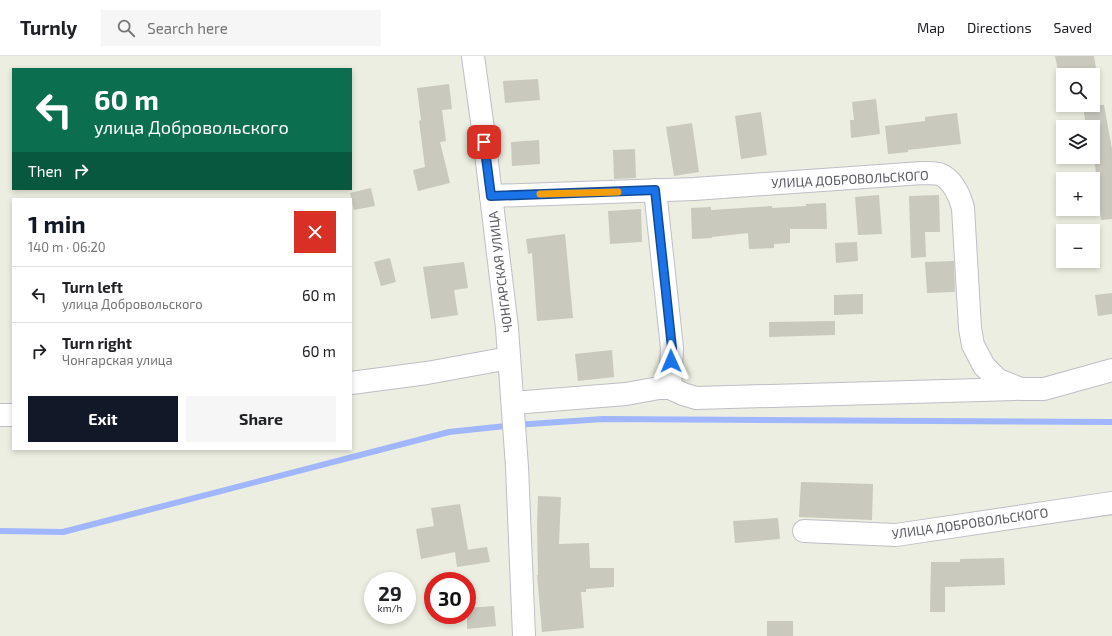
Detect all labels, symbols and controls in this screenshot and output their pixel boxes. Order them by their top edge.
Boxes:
search box [101,10,381,46]
text: Turnly [20,16,77,39]
icon: search [115,17,137,39]
text: Search here [147,19,228,37]
text: Map [917,19,945,36]
text: Directions [967,19,1032,36]
text: Saved [1054,19,1092,36]
map controls [1056,68,1100,268]
button: search [1056,68,1100,112]
text: 60 m [94,82,159,116]
icon: left [28,84,80,136]
text: улица Добровольского [94,116,289,138]
button: layers [1056,120,1100,164]
pin [467,125,501,159]
icon: arrive [473,131,495,153]
icon: right [70,160,92,182]
text: Then [28,162,62,180]
street label: УЛИЦА ДОБРОВОЛЬСКОГО [771,167,929,191]
button: + [1056,172,1100,216]
text: 1 min [28,209,86,238]
street label: ЧОНГАРСКАЯ УЛИЦА [485,210,515,334]
button: close [294,211,336,253]
button: − [1056,224,1100,268]
text: 140 m · 06:20 [28,239,106,255]
text: Turn left [62,278,123,296]
icon: left [28,284,50,306]
text: 60 m [302,286,336,304]
text: улица Добровольского [62,296,203,312]
text: Turn right [62,334,132,352]
icon: right [28,340,50,362]
position arrow [650,340,692,382]
text: 60 m [302,342,336,360]
text: Чонгарская улица [62,352,173,368]
button: Exit [28,396,178,442]
button: Share [186,396,336,442]
street label: УЛИЦА ДОБРОВОЛЬСКОГО [891,504,1049,542]
speed limit sign: 30 [424,572,476,624]
text: 29 [378,581,402,605]
text: km/h [378,602,402,614]

